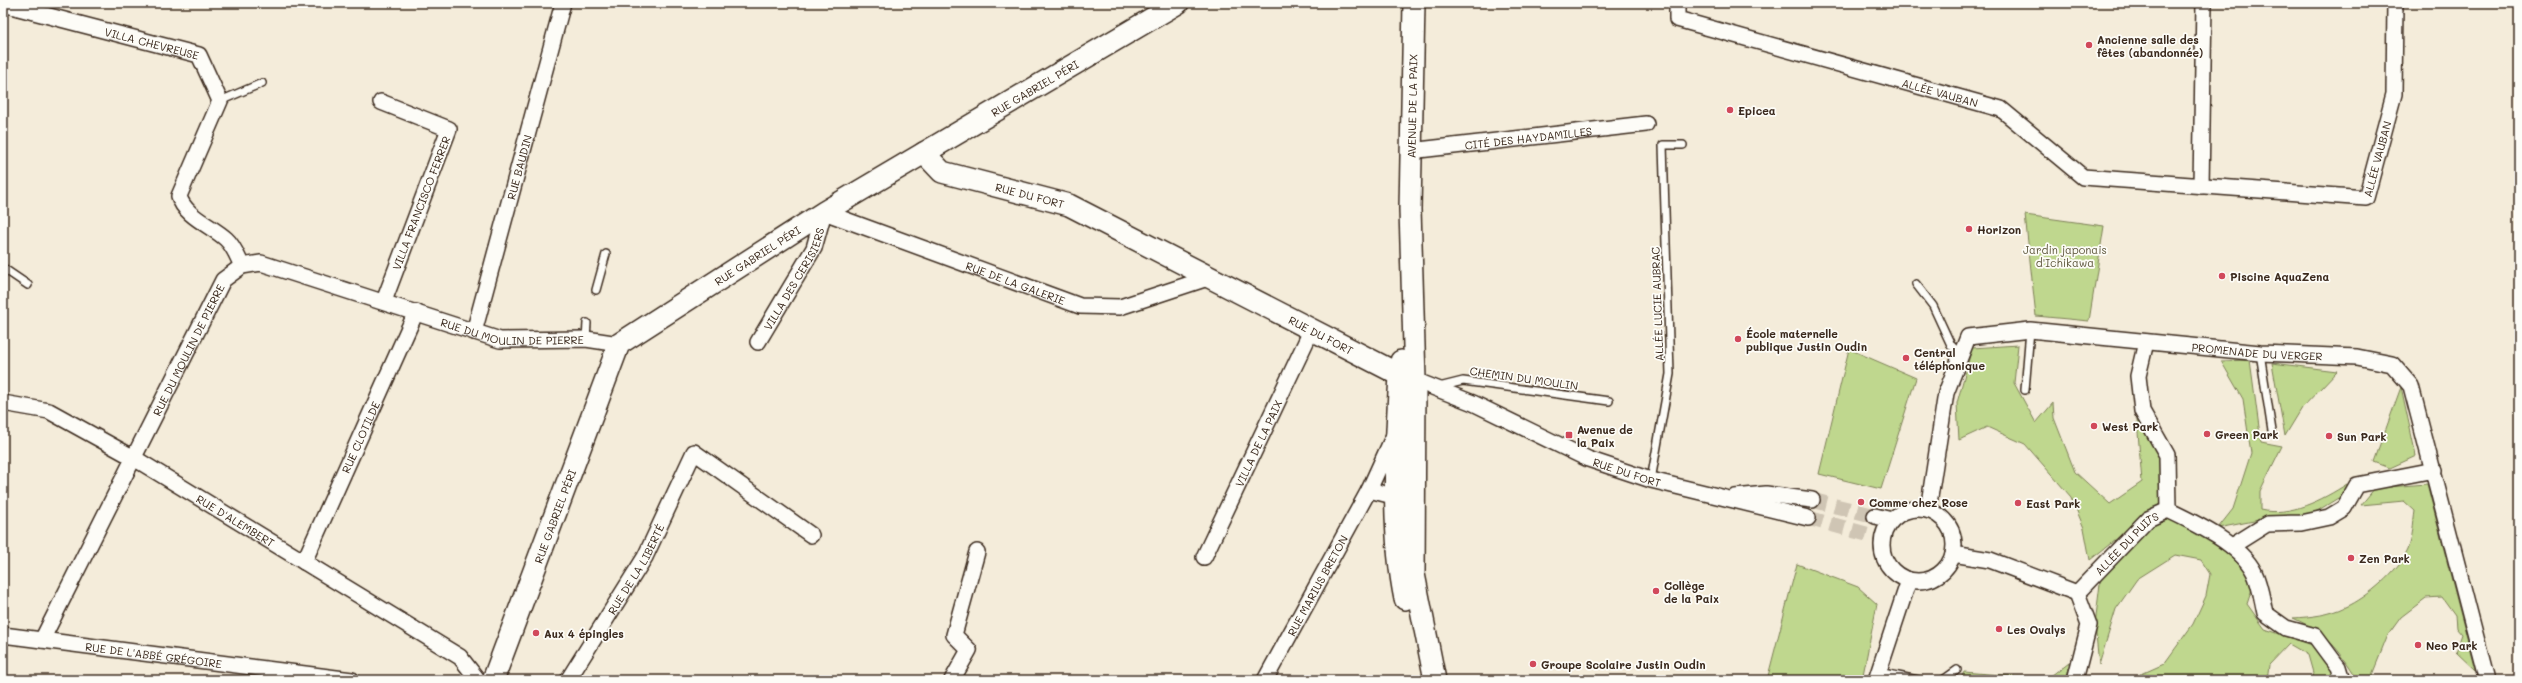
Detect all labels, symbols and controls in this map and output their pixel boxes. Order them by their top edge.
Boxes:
street label: VILLA CHEVREUSE [103,23,201,62]
place label: Ancienne salle des fêtes (abandonnée) [2097,32,2203,60]
marker: Ancienne salle des fêtes (abandonnée) [2084,40,2094,50]
street label: AVENUE DE LA PAIX [1404,54,1420,158]
street label: RUE GABRIEL PÉRI [988,56,1081,119]
street label: ALLÉE VAUBAN [1900,74,1980,110]
place label: Epicea [1738,103,1776,118]
marker: Epicea [1725,105,1735,115]
street label: ALLÉE VAUBAN [2359,119,2394,199]
street label: CITÉ DES HAYDAMILLES [1464,123,1593,152]
street label: RUE BAUDIN [503,133,535,201]
street label: VILLA FRANCISCO FERRER [388,134,454,272]
street label: RUE DU FORT [994,179,1066,211]
street label: RUE GABRIEL PÉRI [711,222,803,288]
place label: Horizon [1977,222,2021,237]
marker: Horizon [1964,224,1974,234]
street label: VILLA DES CERISIERS [760,226,827,332]
park label: Jardin japonais d'Ichikawa [2023,242,2107,270]
street label: ALLÉE LUCIE AUBRAC [1648,246,1666,362]
street label: RUE DE LA GALERIE [964,257,1067,307]
place label: Piscine AquaZena [2230,269,2329,284]
marker: Piscine AquaZena [2217,271,2227,281]
street label: RUE DU MOULIN DE PIERRE [149,281,227,418]
street label: RUE DU FORT [1286,312,1356,357]
street label: RUE DU MOULIN DE PIERRE [439,314,584,348]
place label: École maternelle publique Justin Oudin [1746,326,1867,354]
marker: École maternelle publique Justin Oudin [1733,334,1743,344]
street label: PROMENADE DU VERGER [2191,339,2323,363]
place label: Central téléphonique [1914,345,1985,373]
marker: Central téléphonique [1901,353,1911,363]
street label: CHEMIN DU MOULIN [1469,363,1579,393]
street label: VILLA DE LA PAIX [1231,397,1285,489]
street label: RUE CLOTILDE [337,399,383,475]
place label: West Park [2102,419,2158,434]
marker: West Park [2089,421,2099,431]
place label: Avenue de la Paix [1577,422,1633,450]
place label: Green Park [2215,427,2279,442]
marker: Green Park [2202,429,2212,439]
place label: Sun Park [2337,429,2386,444]
marker: Avenue de la Paix [1564,430,1574,440]
marker: Sun Park [2324,431,2334,441]
street label: RUE DU FORT [1591,454,1663,490]
street label: RUE GABRIEL PÉRI [530,467,579,565]
street label: RUE D'ALEMBERT [194,490,278,550]
place label: Comme chez Rose [1869,495,1968,510]
place label: East Park [2026,496,2080,511]
marker: Comme chez Rose [1856,497,1866,507]
marker: East Park [2013,498,2023,508]
street label: ALLÉE DU PUITS [2091,508,2161,578]
street label: RUE DE LA LIBERTÉ [604,521,667,617]
street label: RUE MARIUS BRETON [1283,532,1351,638]
place label: Zen Park [2359,551,2410,566]
marker: Zen Park [2346,553,2356,563]
place label: Collège de la Paix [1664,578,1719,606]
marker: Collège de la Paix [1651,586,1661,596]
place label: Les Ovalys [2007,622,2066,637]
marker: Les Ovalys [1994,624,2004,634]
place label: Aux 4 épingles [544,626,624,641]
marker: Aux 4 épingles [531,628,541,638]
street label: RUE DE L'ABBÉ GRÉGOIRE [85,638,223,671]
place label: Neo Park [2426,638,2478,653]
marker: Neo Park [2413,640,2423,650]
place label: Groupe Scolaire Justin Oudin [1541,657,1706,672]
marker: Groupe Scolaire Justin Oudin [1528,659,1538,669]

